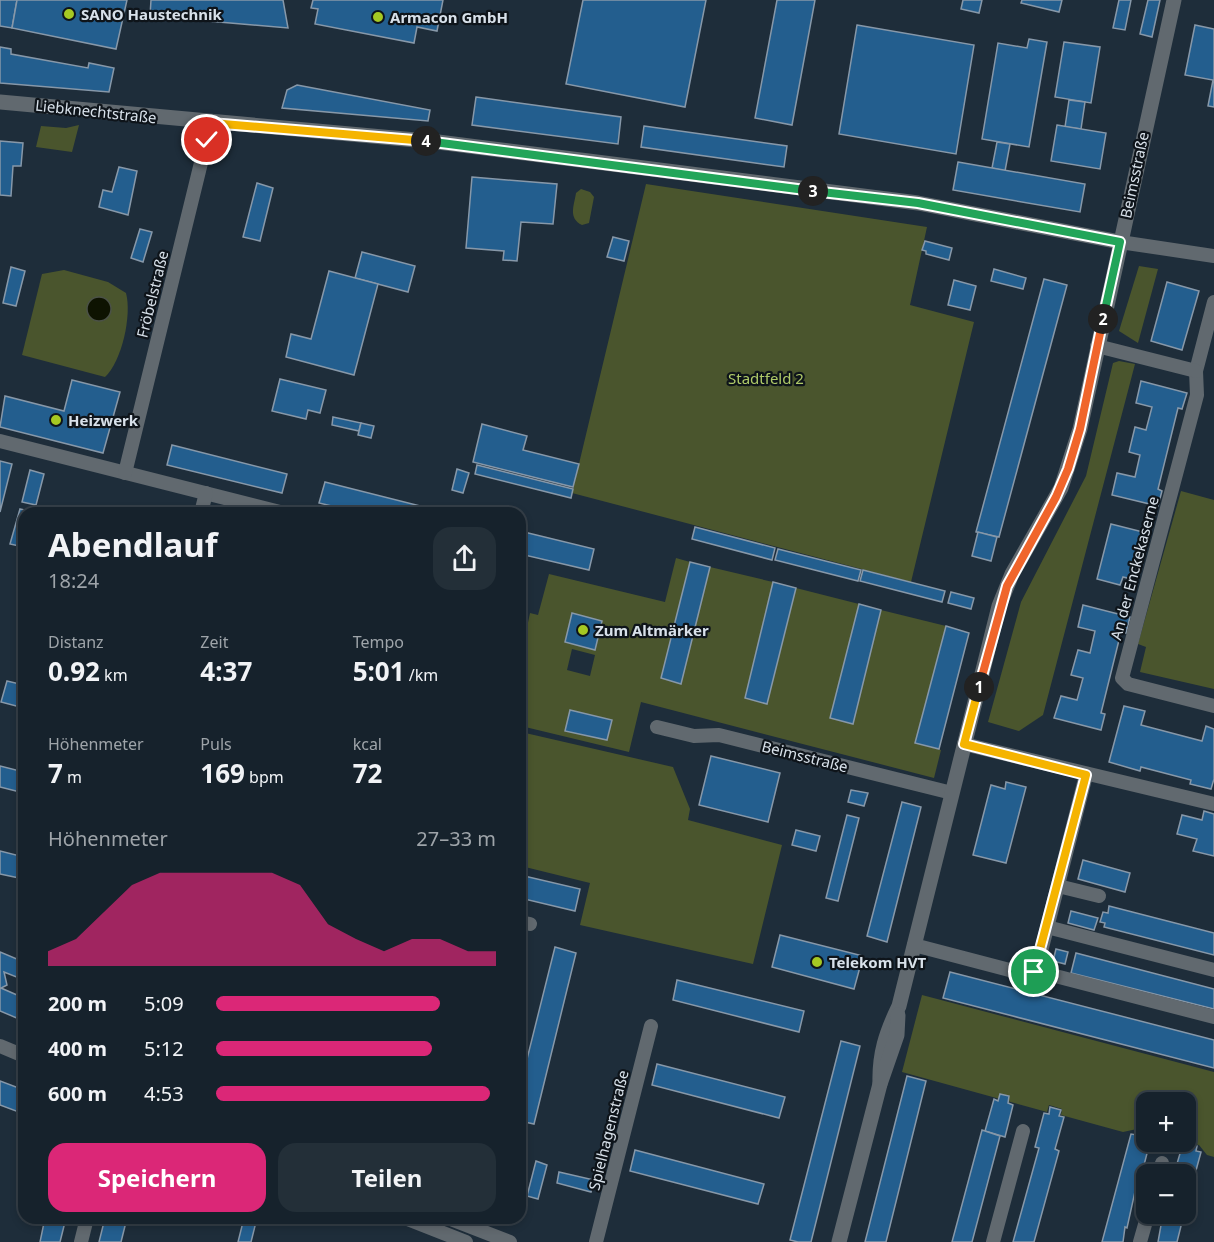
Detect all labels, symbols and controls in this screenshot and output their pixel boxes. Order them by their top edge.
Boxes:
place label: SANO Haustechnik [81,4,223,24]
marker: SANO Haustechnik [62,7,76,21]
place label: Armacon GmbH [390,7,508,27]
marker: Armacon GmbH [371,10,385,24]
street label: Liebknechtstraße [34,95,158,127]
pin [181,114,232,165]
icon: check [190,123,223,156]
pin: 4 [411,126,441,156]
text: 4 [421,130,431,152]
street label: Beimsstraße [1115,130,1153,220]
pin: 3 [798,176,828,206]
text: 3 [808,180,818,202]
street label: Fröbelstraße [132,248,172,340]
pin: 2 [1088,304,1118,334]
text: 2 [1098,308,1108,330]
park label: Stadtfeld 2 [728,368,804,388]
place label: Heizwerk [68,410,139,430]
marker: Heizwerk [49,413,63,427]
street label: An der Enckekaserne [1105,494,1163,642]
text: Abendlauf [48,522,218,567]
button: share [433,527,496,590]
text: 18:24 [48,567,99,594]
place label: Zum Altmärker [595,620,709,640]
marker: Zum Altmärker [576,623,590,637]
text: Distanz [48,631,104,653]
text: Zeit [200,631,228,653]
text: Tempo [353,631,404,653]
text: 0.92 [48,653,100,689]
text: 4:37 [200,653,252,689]
text: 5:01 [353,653,405,689]
text: km [100,664,128,686]
text: /km [405,664,438,686]
pin: 1 [964,672,994,702]
text: 1 [974,676,984,698]
text: Höhenmeter [48,733,144,755]
text: Puls [200,733,232,755]
text: kcal [353,733,382,755]
street label: Beimsstraße [760,736,850,776]
text: 7 [48,755,63,791]
text: 169 [200,755,245,791]
text: 72 [353,755,382,791]
text: m [63,766,82,788]
text: bpm [245,766,284,788]
text: Höhenmeter [48,825,168,852]
text: 27–33 m [416,825,496,852]
pin [1008,946,1059,997]
place label: Telekom HVT [829,952,926,972]
marker: Telekom HVT [810,955,824,969]
icon: arrive [1017,955,1050,988]
text: 200 m [48,990,107,1017]
text: 5:09 [144,990,184,1017]
text: 400 m [48,1035,107,1062]
text: 5:12 [144,1035,184,1062]
street label: Spielhagenstraße [583,1068,633,1192]
text: 600 m [48,1080,107,1107]
text: 4:53 [144,1080,184,1107]
map controls [1136,1092,1196,1224]
button: + [1136,1092,1196,1152]
button: Speichern [48,1143,266,1212]
button: Teilen [278,1143,496,1212]
button: − [1136,1164,1196,1224]

